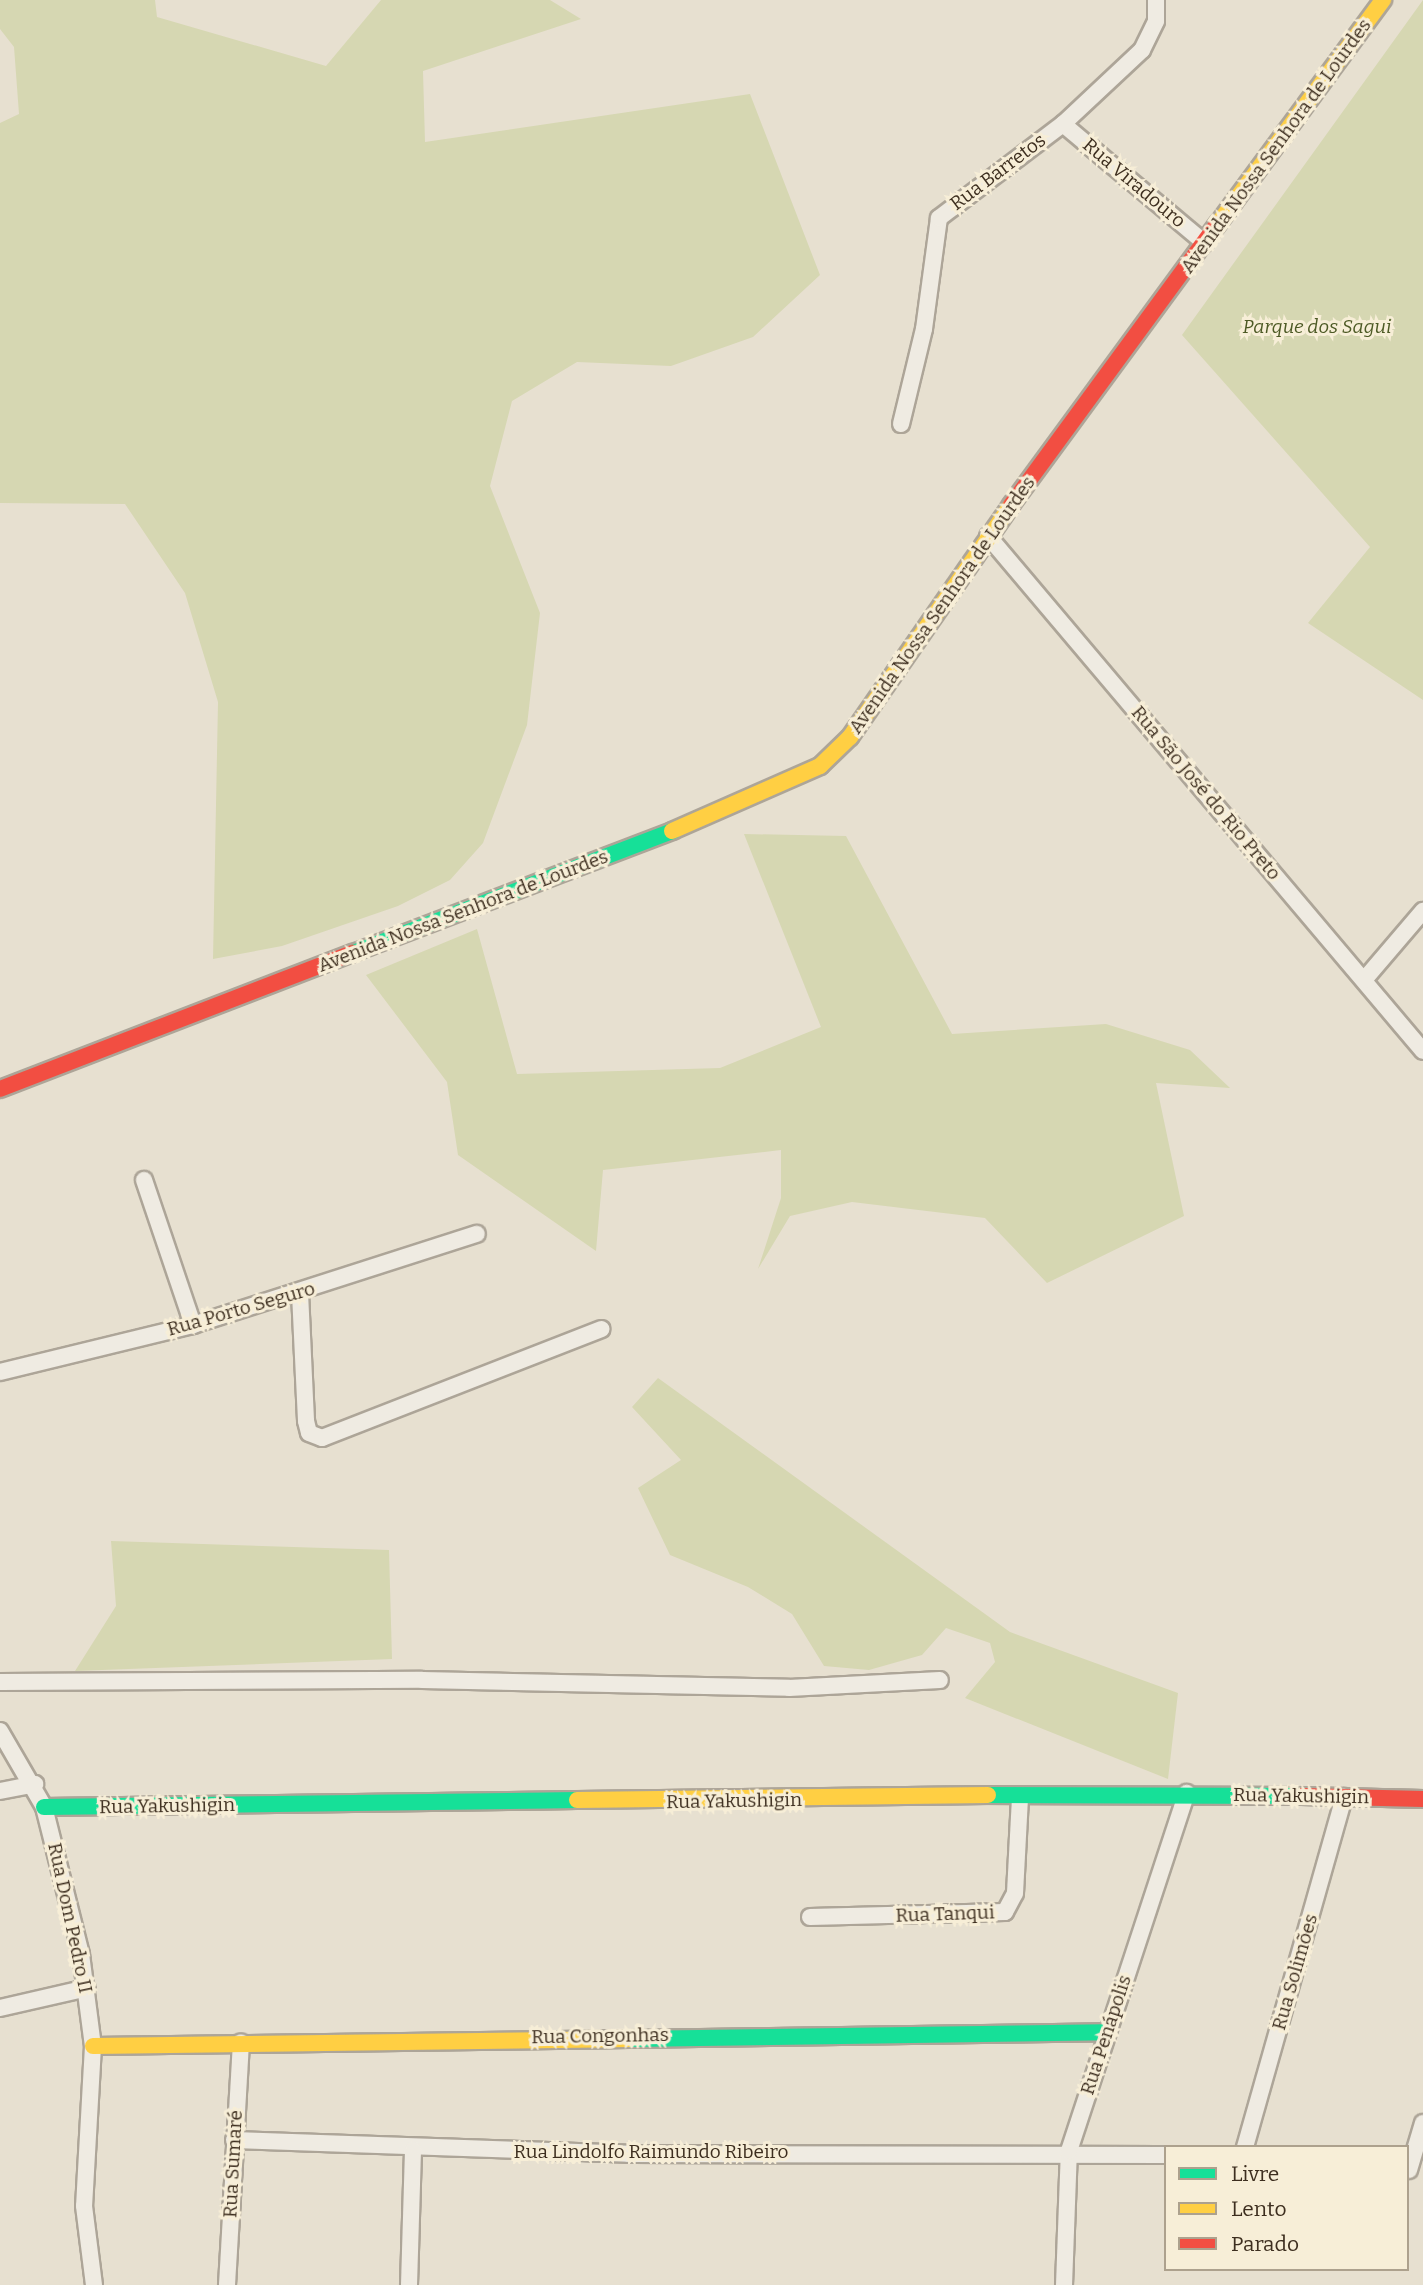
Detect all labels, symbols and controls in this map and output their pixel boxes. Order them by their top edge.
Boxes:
street label: Avenida Nossa Senhora de Lourdes [1176,14,1376,278]
street label: Rua Barretos [946,129,1050,215]
street label: Rua Viradouro [1078,133,1190,233]
park label: Parque dos Sagui [1243,316,1391,338]
street label: Avenida Nossa Senhora de Lourdes [844,472,1040,738]
street label: Rua São José do Rio Preto [1127,701,1285,885]
street label: Avenida Nossa Senhora de Lourdes [315,845,611,977]
street label: Rua Porto Seguro [164,1277,318,1341]
street label: Rua Yakushigin [1233,1783,1369,1809]
street label: Rua Yakushigin [666,1788,802,1814]
street label: Rua Yakushigin [99,1793,235,1819]
street label: Rua Dom Pedro II [43,1841,97,1995]
street label: Rua Tanqui [895,1901,995,1927]
street label: Rua Solimões [1268,1911,1322,2033]
street label: Rua Penápolis [1076,1972,1136,2098]
street label: Rua Congonhas [531,2023,669,2049]
street label: Rua Sumaré [219,2110,247,2218]
street label: Rua Lindolfo Raimundo Ribeiro [514,2141,788,2163]
legend [1164,2145,1409,2271]
text: Livre [1231,2161,1279,2187]
text: Lento [1231,2196,1287,2222]
text: Parado [1231,2231,1299,2257]

